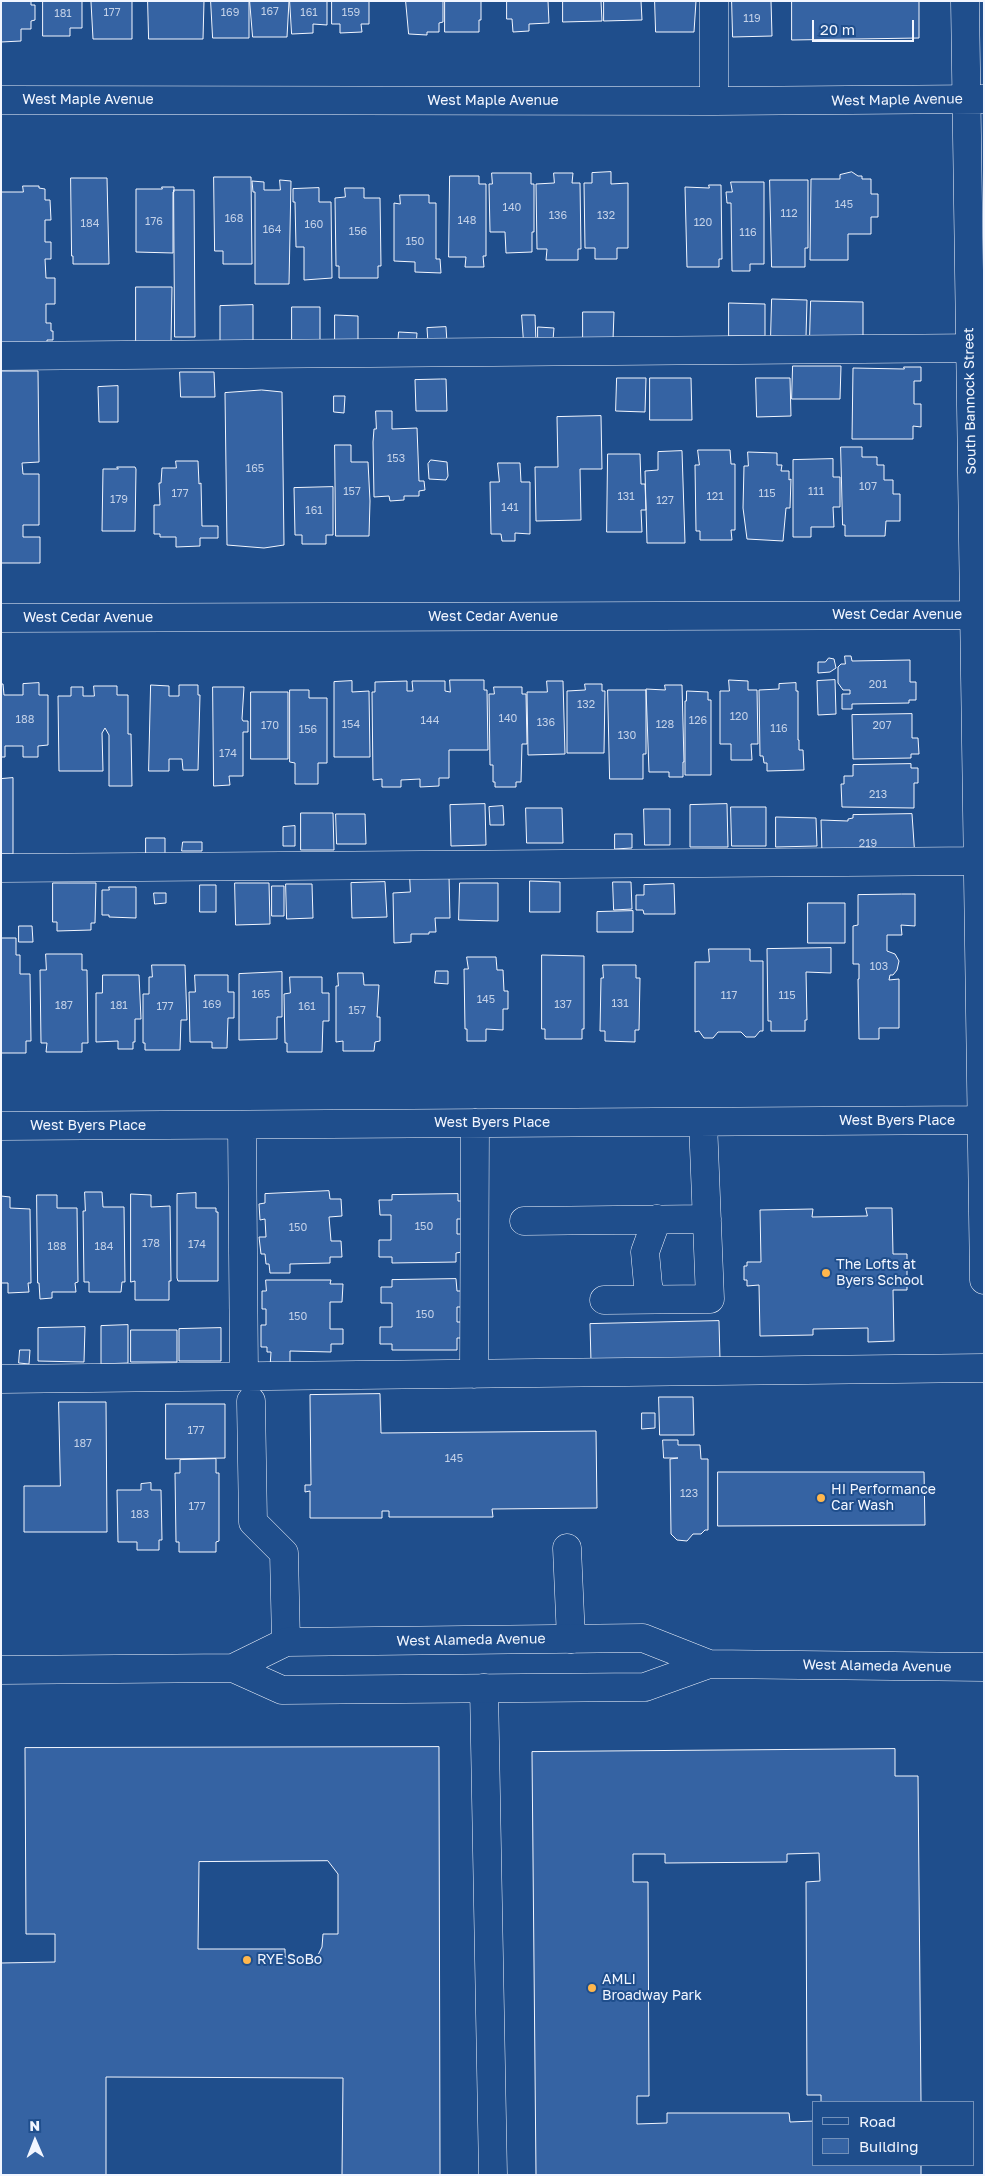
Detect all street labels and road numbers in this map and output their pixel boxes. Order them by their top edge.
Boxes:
street label: West Maple Avenue [831,90,963,110]
street label: West Maple Avenue [22,92,154,108]
street label: West Maple Avenue [427,93,559,109]
street label: South Bannock Street [960,327,980,475]
street label: West Cedar Avenue [832,607,962,623]
street label: West Cedar Avenue [428,609,558,625]
street label: West Cedar Avenue [23,610,153,626]
street label: West Byers Place [839,1113,955,1129]
street label: West Byers Place [434,1115,550,1131]
street label: West Byers Place [30,1118,146,1134]
street label: West Alameda Avenue [396,1630,546,1650]
street label: West Alameda Avenue [802,1656,952,1676]

